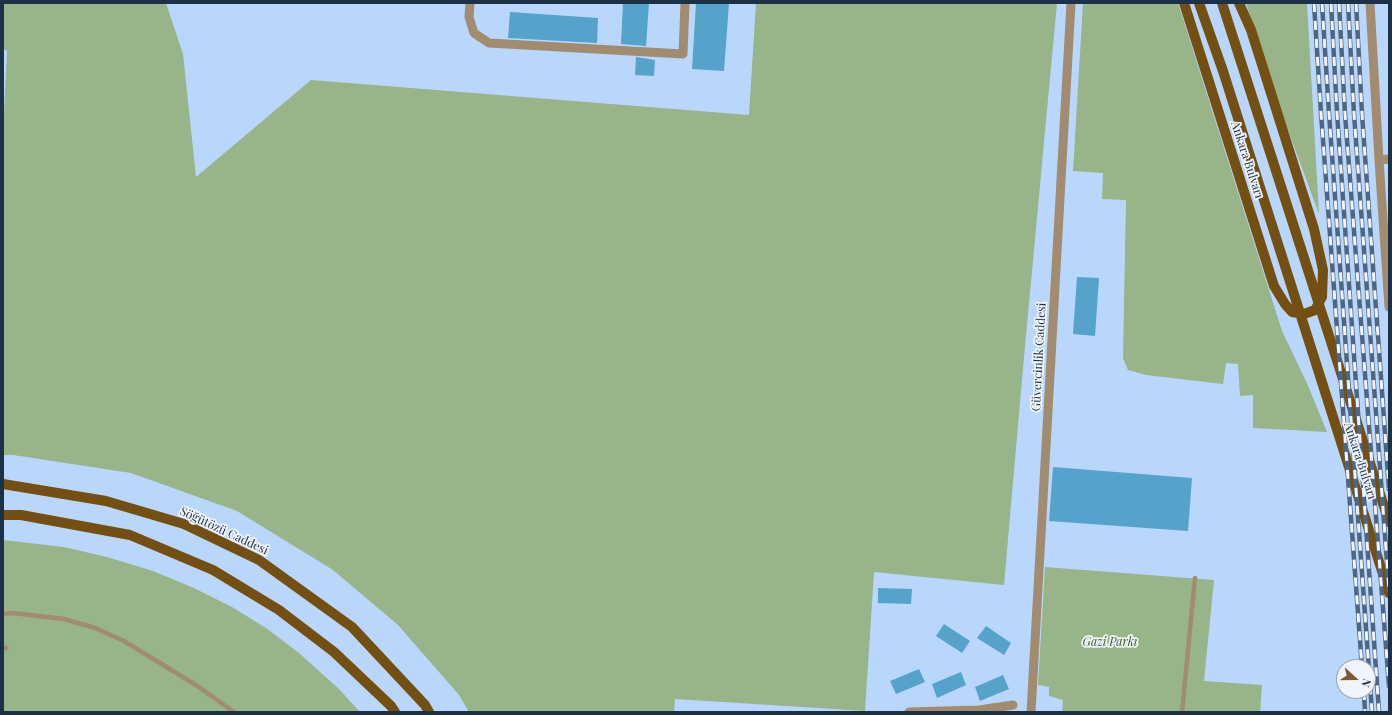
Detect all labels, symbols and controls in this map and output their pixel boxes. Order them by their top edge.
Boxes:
street label: Ankara Bulvarı [1228,120,1266,200]
street label: Güvercinlik Caddesi [1029,302,1049,412]
street label: Ankara Bulvarı [1341,421,1379,501]
street label: Söğütözü Caddesi [177,504,271,558]
park label: Gazi Parkı [1083,635,1137,649]
north arrow [1336,659,1376,699]
text: N [1358,677,1375,690]

